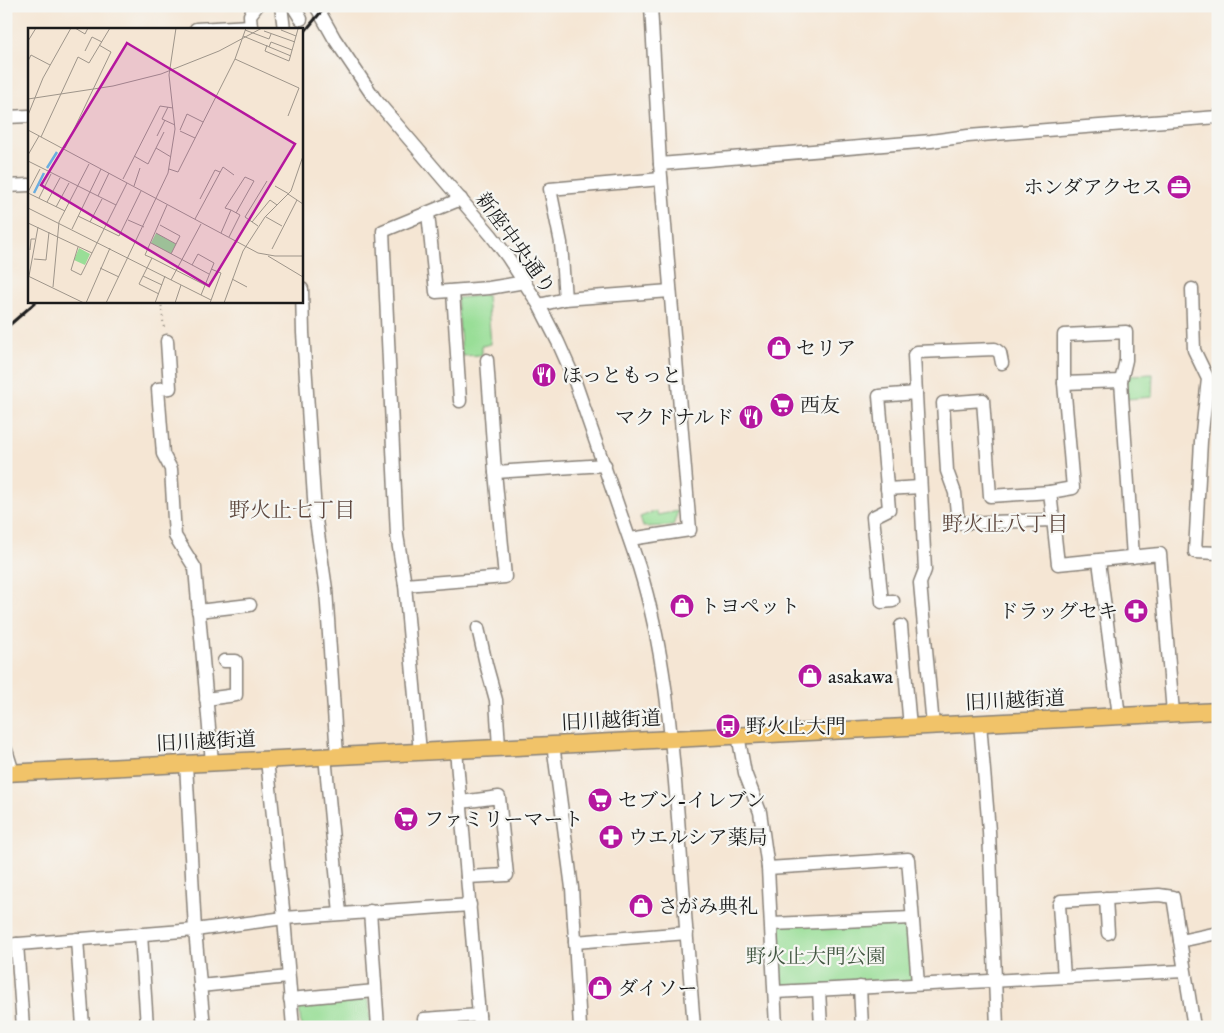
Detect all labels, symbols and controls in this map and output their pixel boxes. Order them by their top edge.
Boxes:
inset map [28,28,302,302]
office icon: ホンダアクセス [1166,174,1192,200]
place label: ホンダアクセス [1023,176,1162,201]
street label: 新座中央通り [469,188,560,300]
shop icon: セリア [766,335,792,361]
place label: セリア [796,337,856,362]
restaurant icon: ほっともっと [531,362,557,388]
place label: ほっともっと [562,364,682,389]
supermarket icon: 西友 [769,392,795,418]
place label: 西友 [800,394,840,419]
restaurant icon: マクドナルド [738,404,764,430]
place label: マクドナルド [615,406,734,431]
district label: 野火止七丁目 [229,498,355,525]
district label: 野火止八丁目 [942,512,1068,539]
shop icon: トヨペット [669,593,695,619]
place label: トヨペット [700,595,800,620]
pharmacy icon: ドラッグセキ [1123,598,1149,624]
place label: ドラッグセキ [998,600,1118,625]
shop icon: asakawa [797,663,823,689]
place label: asakawa [828,665,894,690]
street label: 旧川越街道 [964,686,1066,717]
street label: 旧川越街道 [560,706,662,737]
bus stop icon: 野火止大門 [715,713,741,739]
place label: 野火止大門 [746,715,846,740]
street label: 旧川越街道 [155,727,257,758]
supermarket icon: セブン-イレブン [587,787,613,813]
place label: セブン-イレブン [618,789,766,814]
supermarket icon: ファミリーマート [393,806,419,832]
place label: ファミリーマート [424,808,584,833]
pharmacy icon: ウエルシア薬局 [598,824,624,850]
place label: ウエルシア薬局 [628,826,768,851]
shop icon: さがみ典礼 [628,893,654,919]
place label: さがみ典礼 [658,895,758,920]
park label: 野火止大門公園 [746,945,886,970]
shop icon: ダイソー [587,975,613,1001]
place label: ダイソー [618,977,698,1002]

